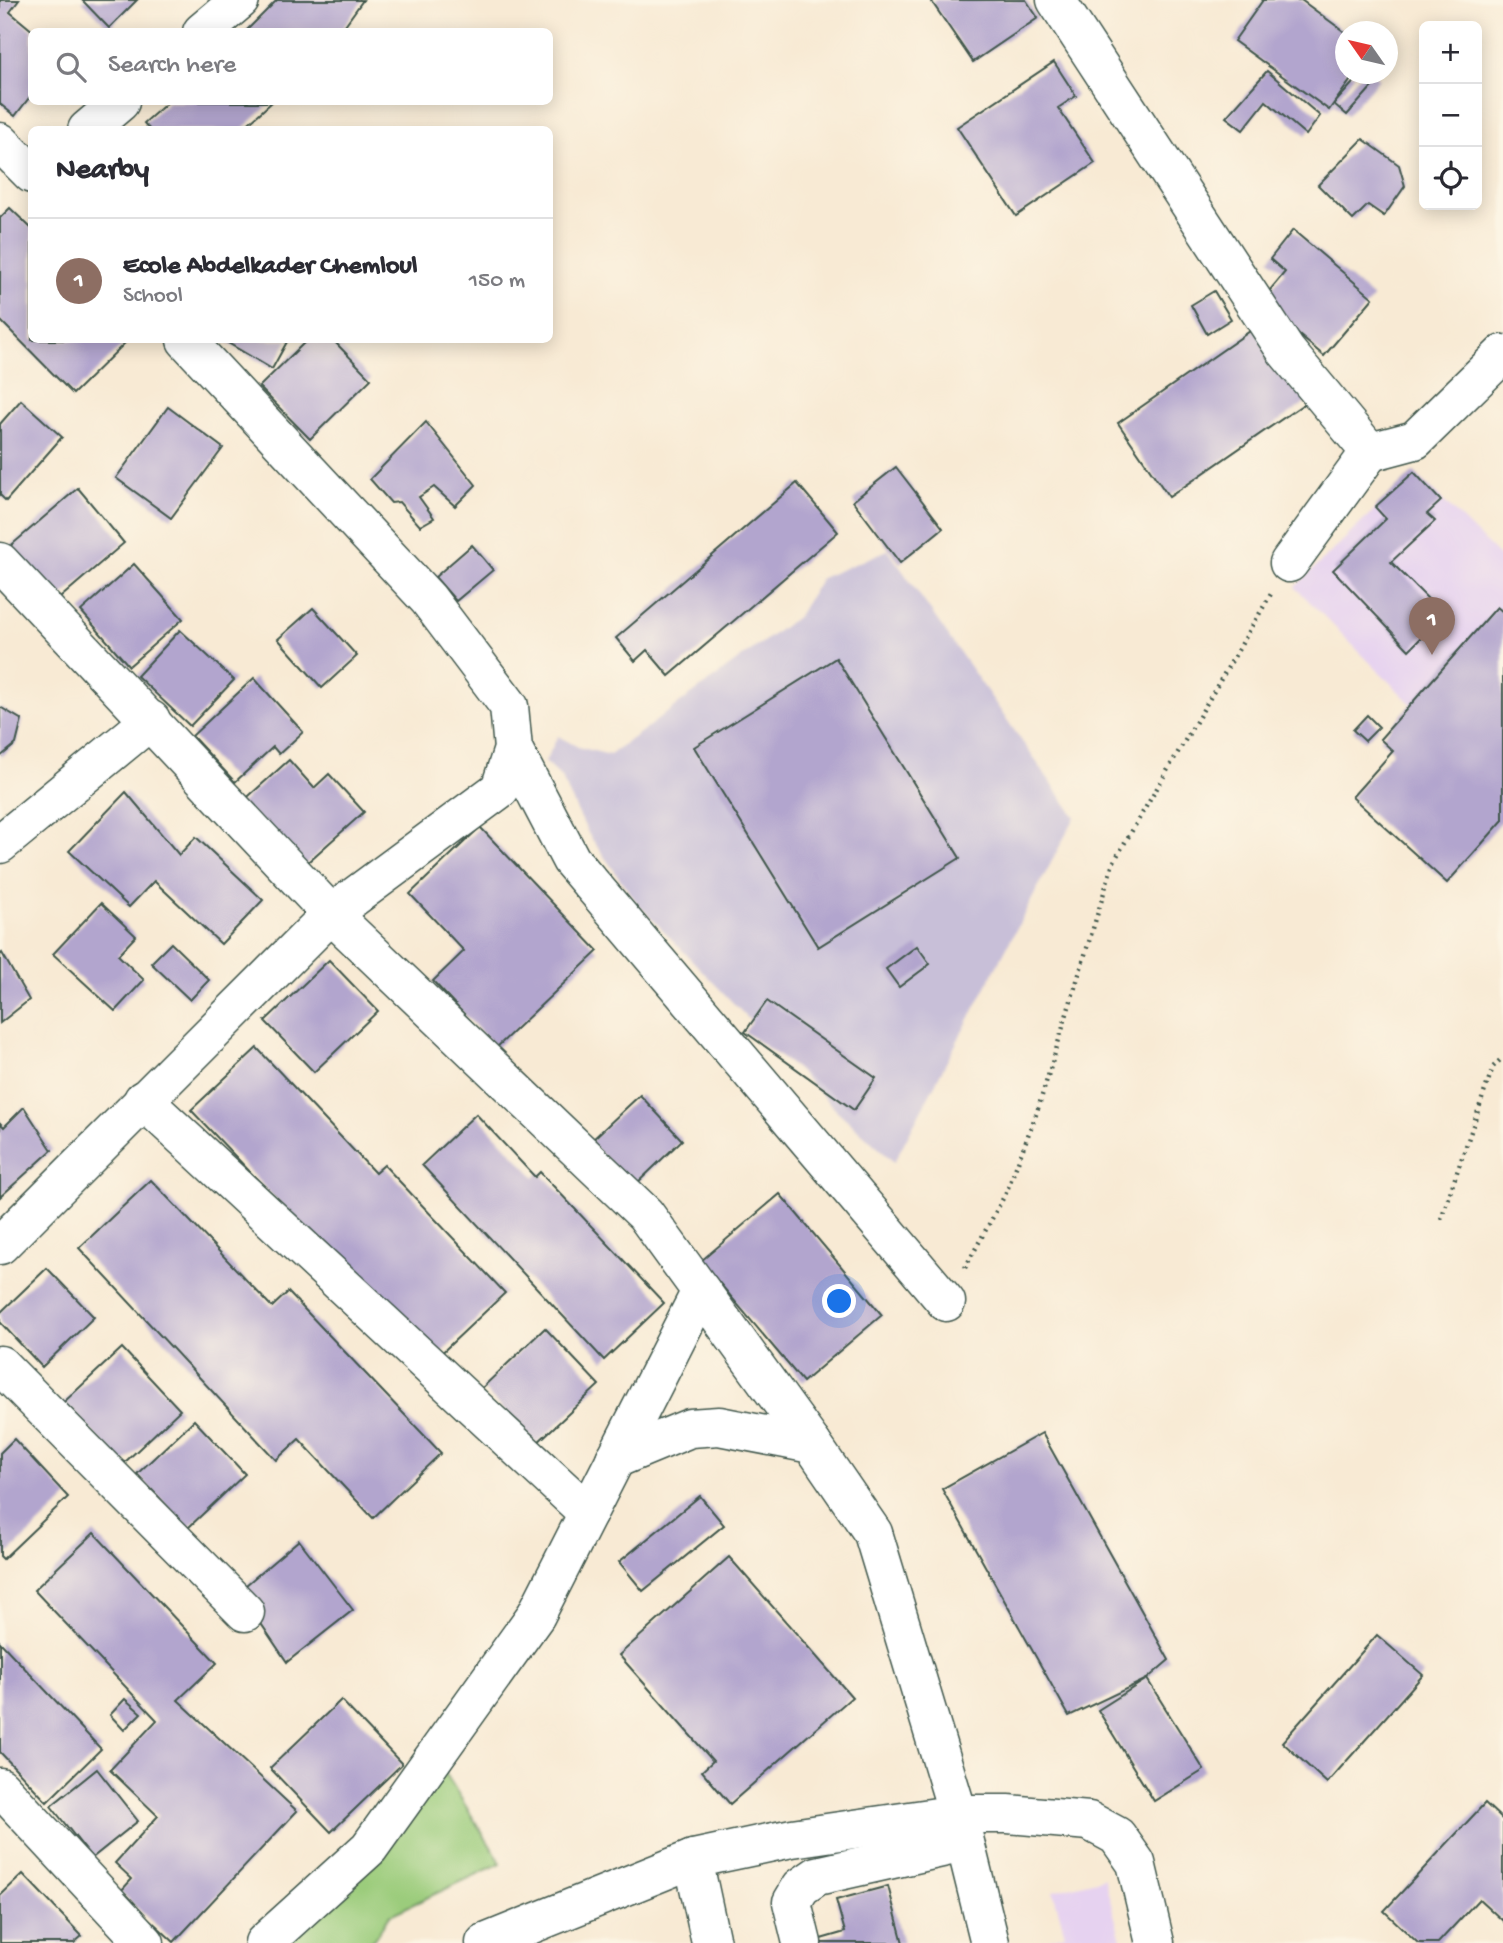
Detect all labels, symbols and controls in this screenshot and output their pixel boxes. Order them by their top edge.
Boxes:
north arrow [1335,21,1398,84]
map controls [1419,21,1482,210]
button: + [1419,21,1482,84]
search box [28,28,553,105]
icon: search [52,48,90,86]
text: Search here [108,51,236,82]
button: − [1419,84,1482,147]
button: locate [1419,147,1482,210]
text: Nearby [56,154,149,189]
text: Ecole Abdelkader Chemloul [123,252,417,283]
text: 1 [74,268,84,295]
text: 150 m [469,268,525,295]
text: School [123,283,183,310]
pin: 1 [1409,597,1455,655]
your location [822,1284,856,1318]

